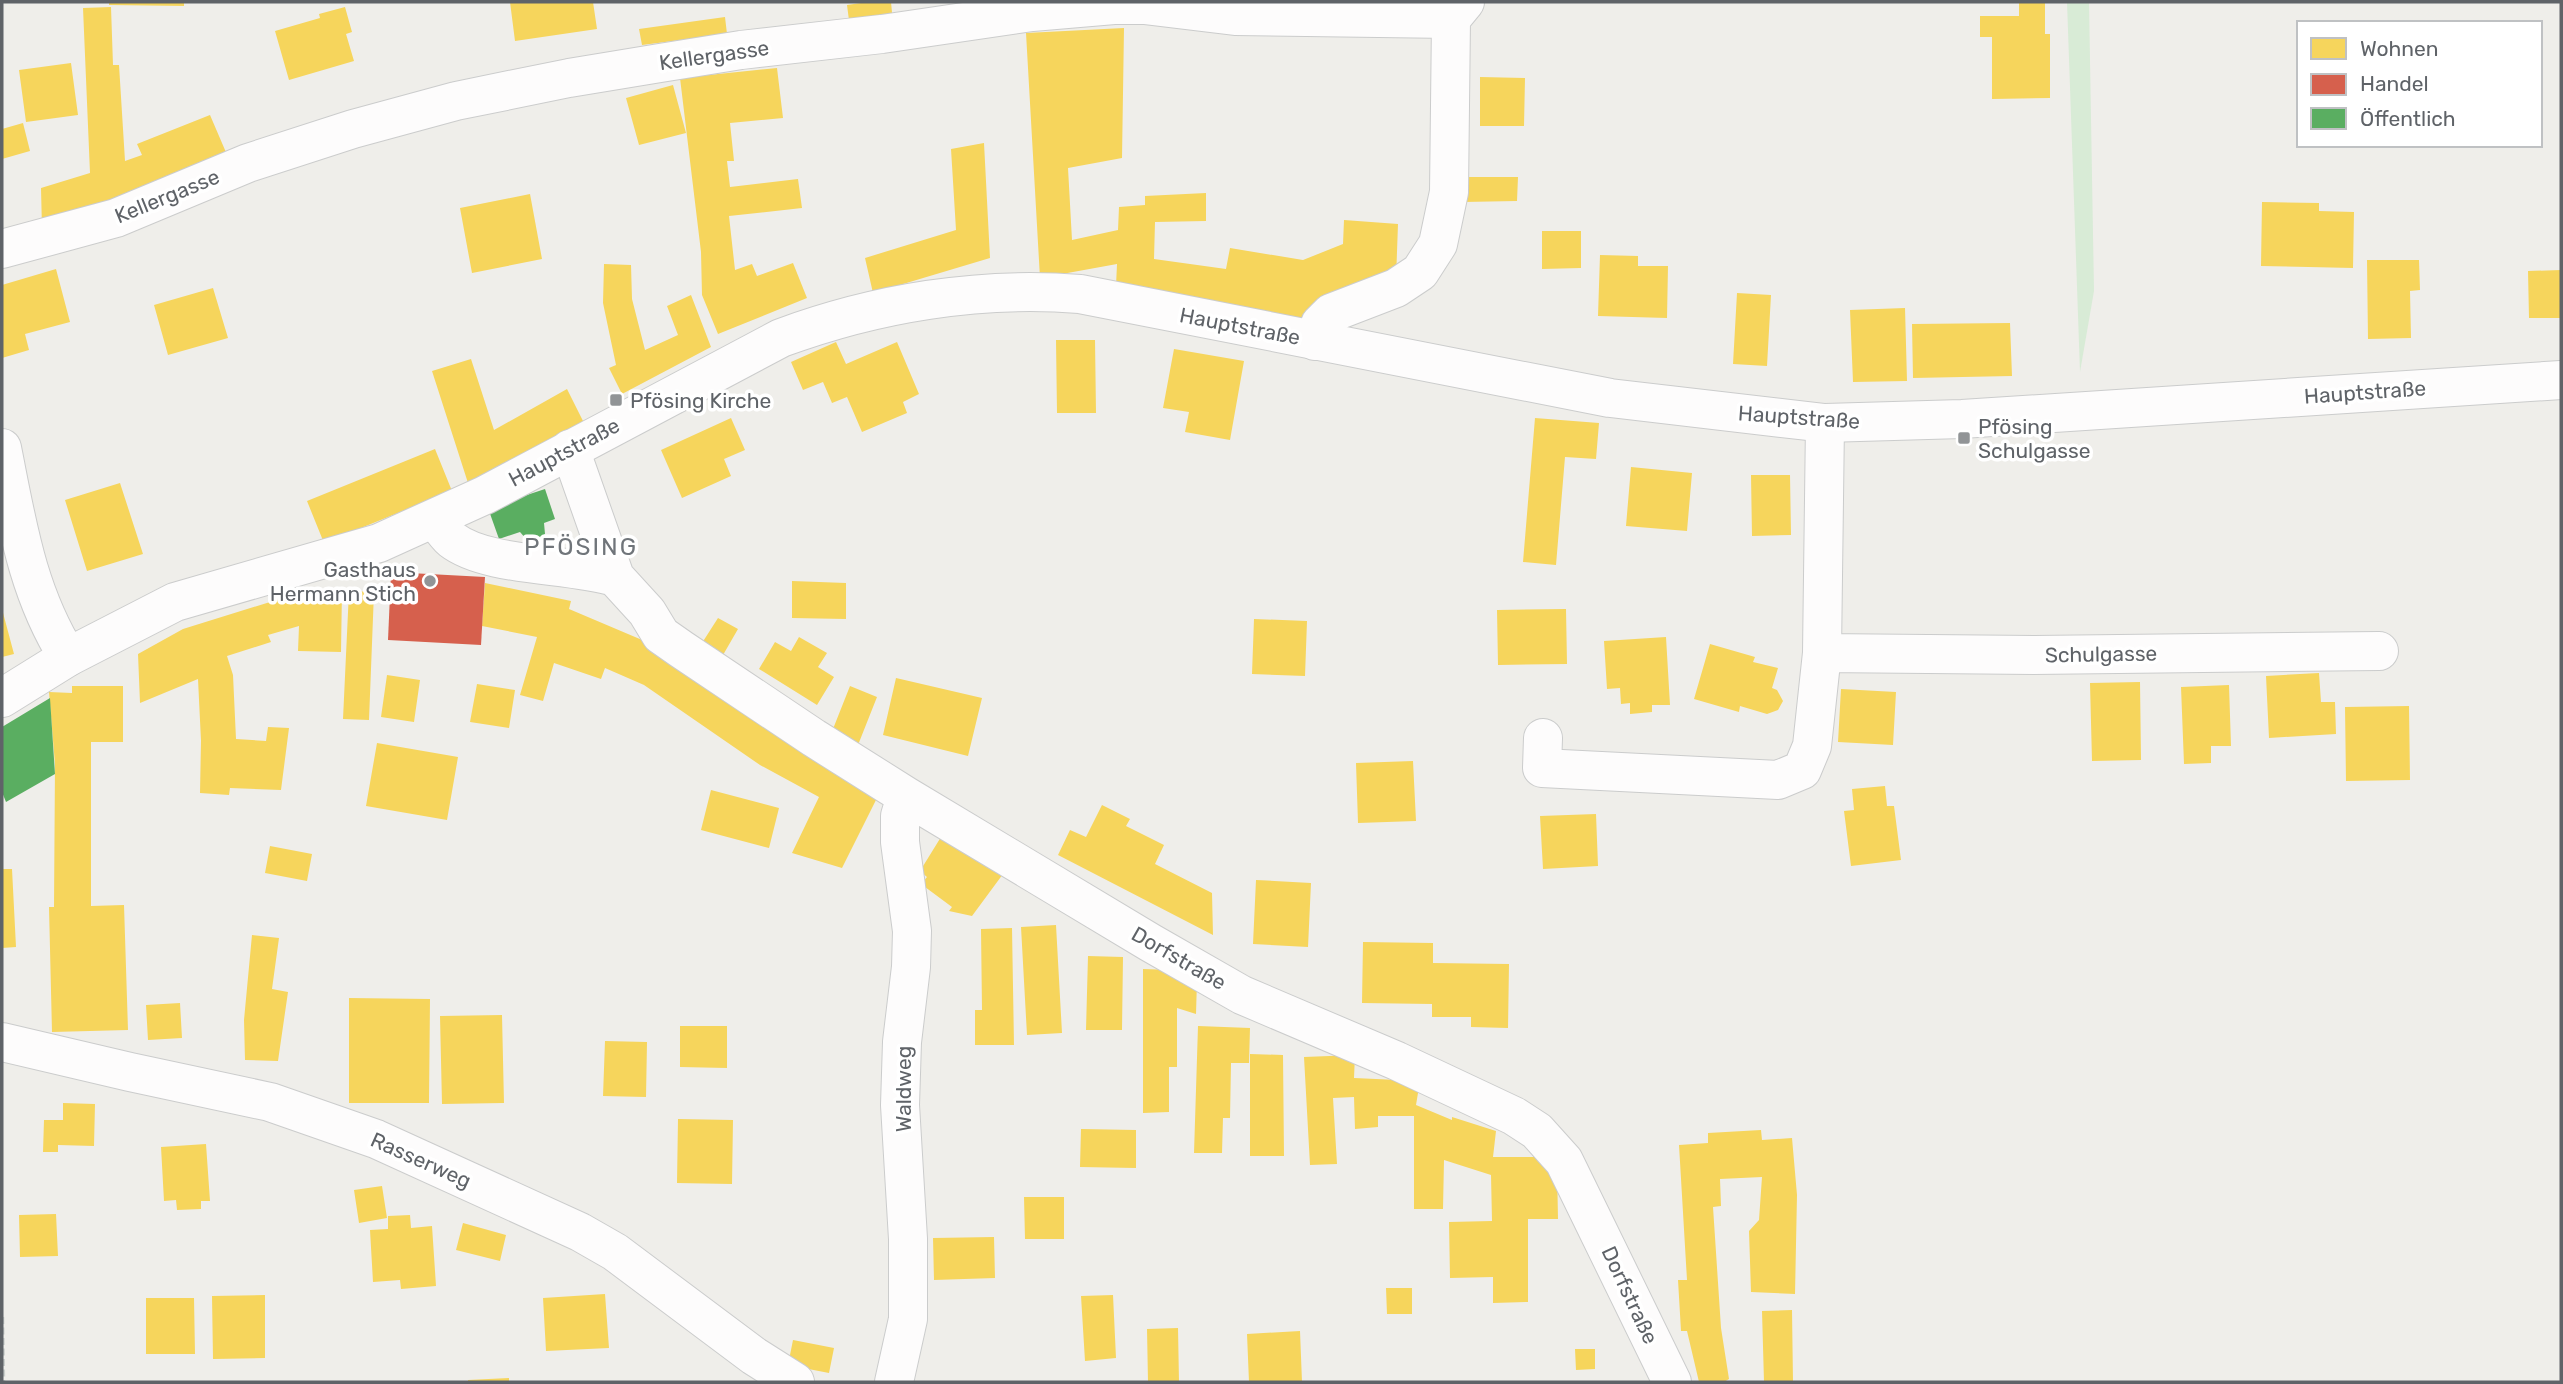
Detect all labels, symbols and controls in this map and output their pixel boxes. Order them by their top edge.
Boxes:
legend [2297,21,2542,147]
street label: Kellergasse [657,35,771,75]
text: Wohnen [2360,36,2438,61]
text: Handel [2360,71,2429,96]
text: Öffentlich [2360,106,2456,131]
street label: Kellergasse [111,164,223,228]
street label: Hauptstraße [1178,302,1302,350]
street label: Hauptstraße [2303,375,2427,409]
place label: Pfösing Kirche [630,388,771,413]
marker: Pfösing Kirche [608,392,624,408]
street label: Hauptstraße [1737,400,1861,434]
street label: Hauptstraße [504,412,624,492]
place label: Pfösing Schulgasse [1978,414,2091,463]
marker: Pfösing Schulgasse [1956,430,1972,446]
district label: PFÖSING [524,533,638,561]
place label: Gasthaus Hermann Stich [270,557,416,606]
marker: Gasthaus Hermann Stich [422,573,438,589]
street label: Schulgasse [2045,641,2157,667]
street label: Dorfstraße [1127,921,1231,995]
street label: Waldweg [891,1046,916,1132]
street label: Rasserweg [367,1127,475,1193]
street label: Dorfstraße [1596,1242,1664,1348]

